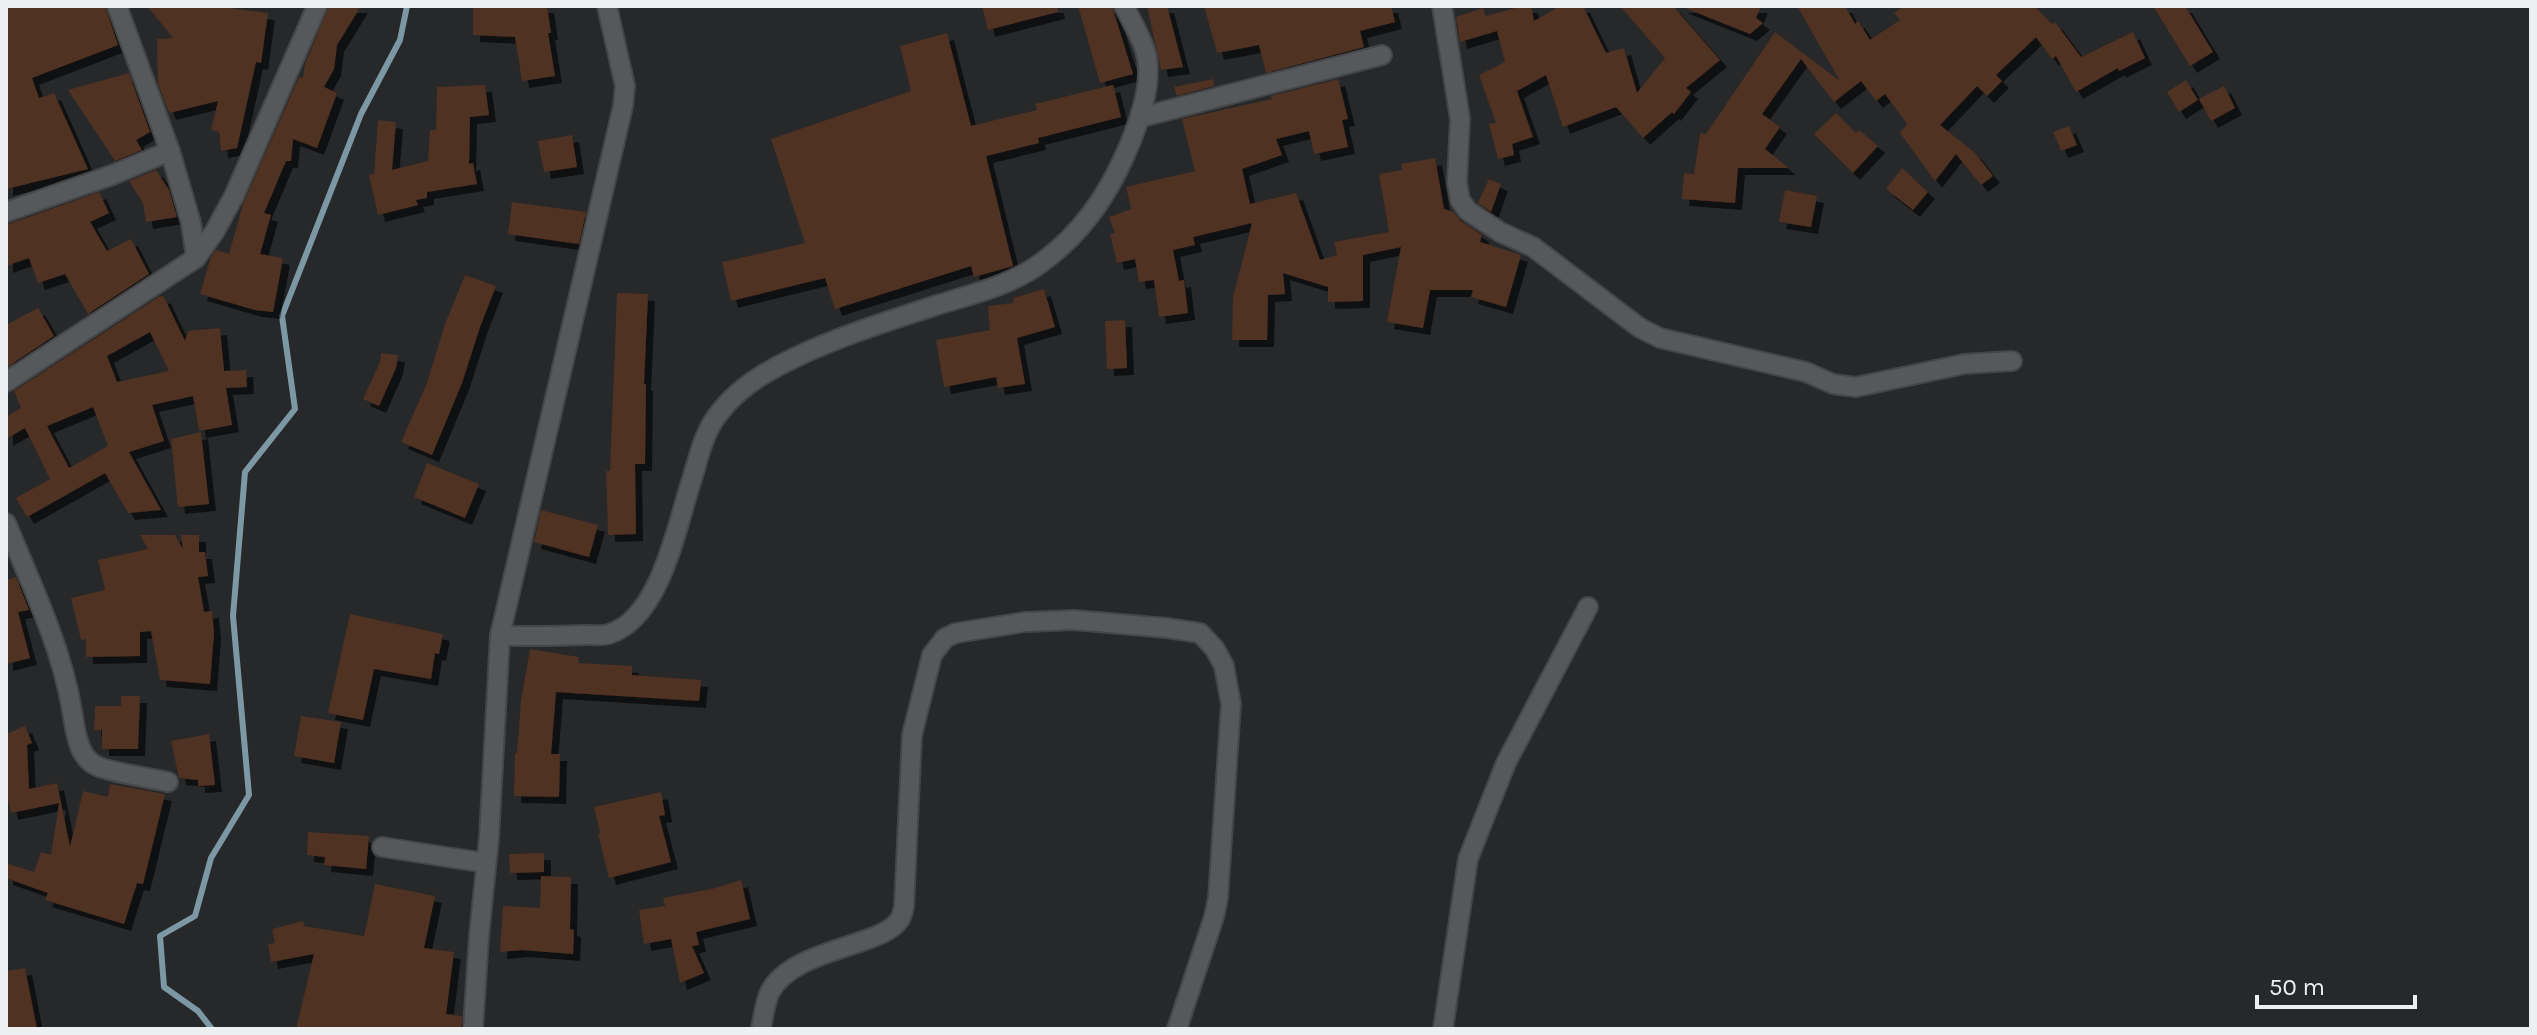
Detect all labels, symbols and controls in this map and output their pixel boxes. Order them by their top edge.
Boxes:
scale bar [2257,959,2415,1009]
text: 50 m [2269,973,2325,1001]

